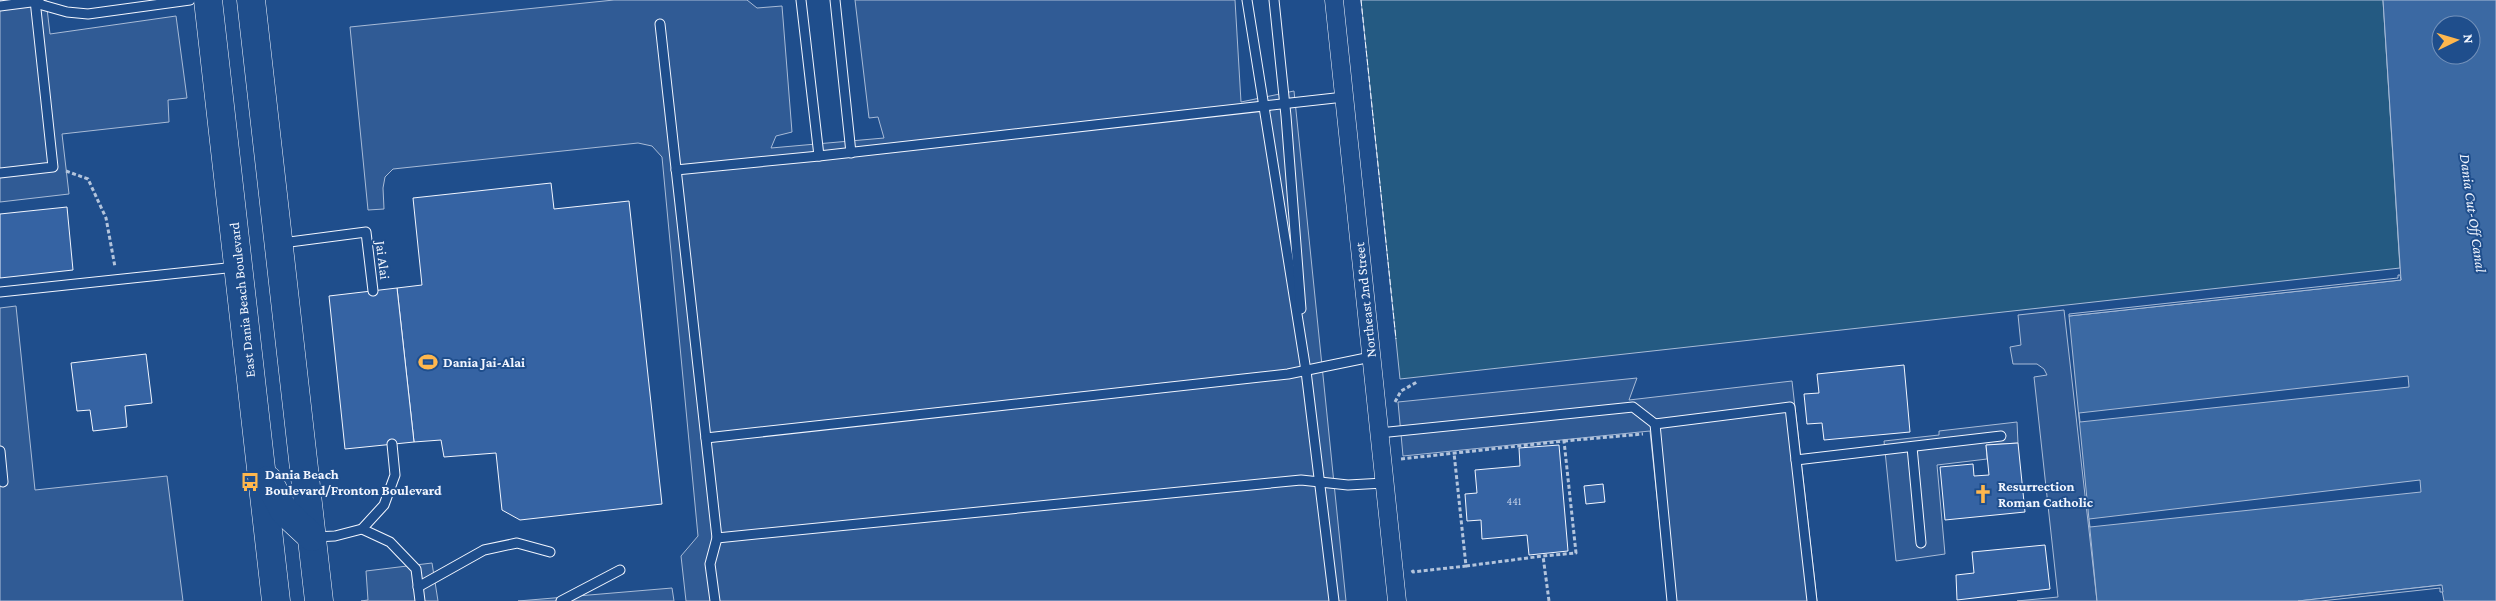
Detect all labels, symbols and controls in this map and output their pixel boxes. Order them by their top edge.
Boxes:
north arrow [2431,15,2481,65]
text: N [2461,33,2477,45]
water label: Dania Cut-Off Canal [2456,153,2489,274]
street label: East Dania Beach Boulevard [226,221,258,378]
street label: Jai Alai [372,238,393,281]
street label: Northeast 2nd Street [1351,241,1379,358]
sports icon: Dania Jai-Alai [417,351,439,373]
place label: Dania Jai-Alai [443,354,525,370]
place label: Dania Beach Boulevard/Fronton Boulevard [265,466,442,498]
bus stop icon: Dania Beach Boulevard/Fronton Boulevard [239,471,261,493]
place label: Resurrection Roman Catholic [1998,478,2094,510]
church icon: Resurrection Roman Catholic [1972,483,1994,505]
house number: 441 [1507,495,1522,507]

